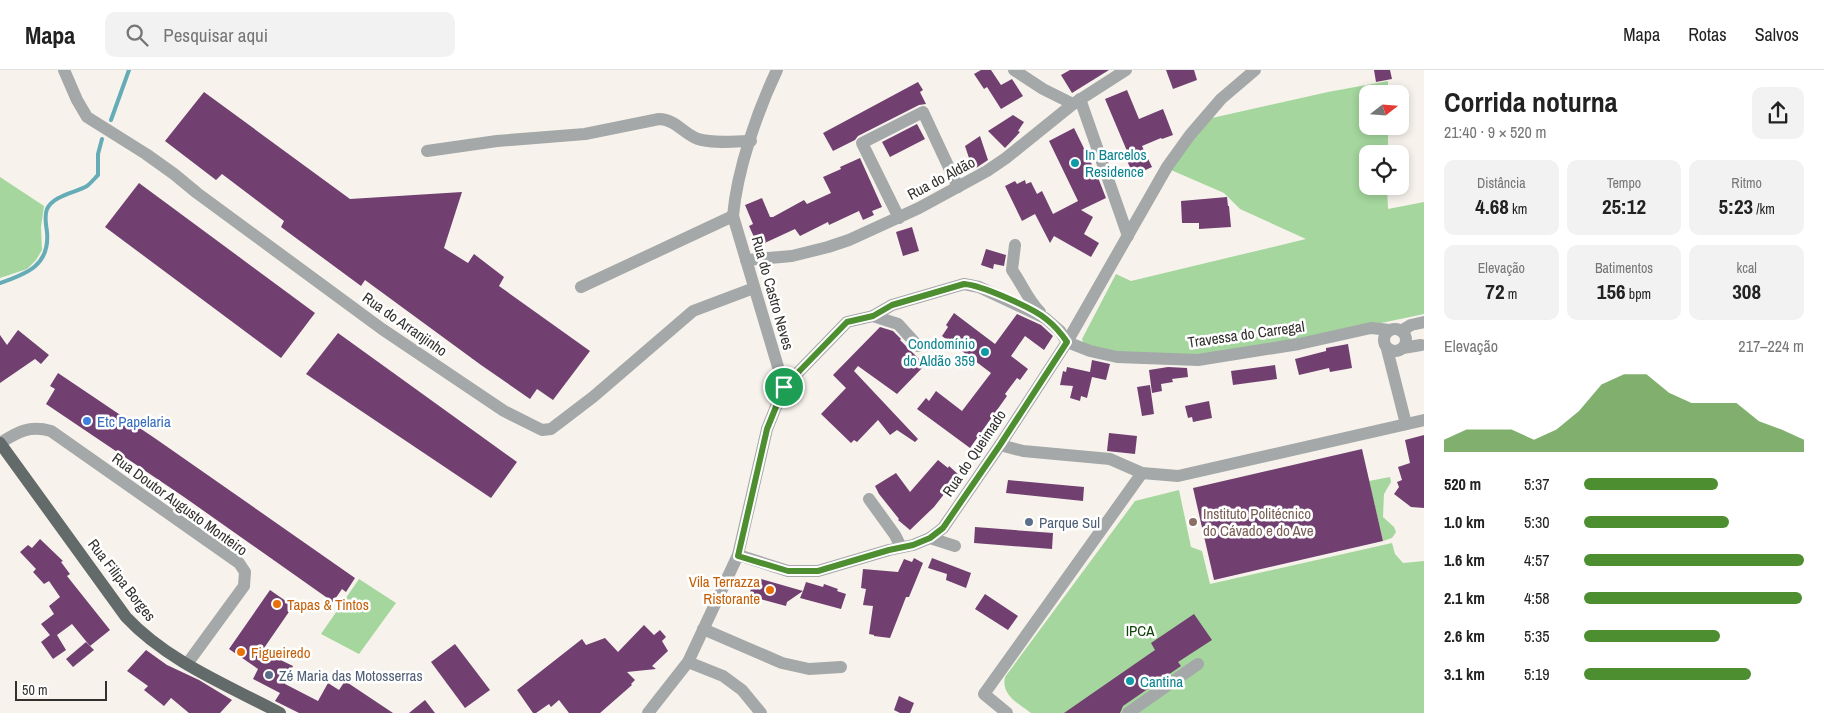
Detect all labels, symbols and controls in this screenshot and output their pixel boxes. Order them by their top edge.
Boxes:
search box [105,12,455,57]
text: Mapa [25,19,75,51]
icon: search [123,21,151,49]
text: Pesquisar aqui [163,22,268,48]
text: Mapa [1623,22,1660,47]
text: Rotas [1688,22,1727,47]
text: Salvos [1755,22,1799,47]
text: Corrida noturna [1444,83,1618,121]
north arrow [1359,85,1409,135]
map controls [1359,85,1409,195]
button: share [1752,87,1804,139]
text: 21:40 · 9 × 520 m [1444,121,1547,143]
place label: In Barcelos Residence [1085,144,1147,182]
button: locate [1359,145,1409,195]
street label: Rua do Aldão [903,151,979,205]
marker: In Barcelos Residence [1069,157,1081,169]
text: Distância [1477,174,1526,192]
text: Tempo [1607,174,1641,192]
text: Ritmo [1731,174,1762,192]
text: 4.68 [1475,192,1509,221]
text: 25:12 [1602,192,1646,221]
text: 5:23 [1719,192,1753,221]
text: km [1509,200,1527,218]
text: /km [1753,200,1775,218]
street label: Rua do Castro Neves [747,234,799,352]
text: Elevação [1478,259,1525,277]
text: Batimentos [1595,259,1653,277]
text: kcal [1736,259,1757,277]
text: 72 [1485,277,1505,306]
text: 156 [1597,277,1626,306]
text: 308 [1732,277,1761,306]
text: m [1505,285,1517,303]
text: bpm [1626,285,1651,303]
street label: Rua do Arranjinho [358,287,452,361]
street label: Travessa do Carregal [1186,315,1306,353]
place label: Condomínio do Aldão 359 [903,333,975,371]
text: Elevação [1444,335,1498,357]
text: 217–224 m [1738,335,1804,357]
marker: Condomínio do Aldão 359 [979,346,991,358]
pin [763,366,805,408]
icon: arrive [770,373,798,401]
street label: Rua do Queimado [937,405,1011,501]
place label: Etc Papelaria [97,411,171,432]
marker: Etc Papelaria [81,415,93,427]
street label: Rua Doutor Augusto Monteiro [108,448,252,560]
text: 520 m [1444,473,1481,495]
text: 5:37 [1524,473,1550,495]
place label: Instituto Politécnico do Cávado e do Ave [1203,503,1314,541]
text: 1.0 km [1444,511,1485,533]
text: 5:30 [1524,511,1550,533]
place label: Parque Sul [1039,512,1100,533]
marker: Parque Sul [1023,516,1035,528]
marker: Instituto Politécnico do Cávado e do Ave [1187,516,1199,528]
street label: Rua Filipa Borges [83,534,161,626]
text: 1.6 km [1444,549,1485,571]
text: 4:57 [1524,549,1550,571]
place label: Vila Terrazza Ristorante [689,571,760,609]
marker: Vila Terrazza Ristorante [764,584,776,596]
text: 2.1 km [1444,587,1485,609]
text: 4:58 [1524,587,1550,609]
place label: Tapas & Tintos [287,594,369,615]
marker: Tapas & Tintos [271,598,283,610]
park label: IPCA [1126,620,1155,641]
text: 2.6 km [1444,625,1485,647]
text: 5:35 [1524,625,1550,647]
place label: Figueiredo [251,642,311,663]
marker: Figueiredo [235,646,247,658]
text: 3.1 km [1444,663,1485,685]
text: 5:19 [1524,663,1550,685]
place label: Zé Maria das Motosserras [279,665,423,686]
marker: Zé Maria das Motosserras [263,669,275,681]
place label: Cantina [1140,671,1183,692]
marker: Cantina [1124,675,1136,687]
scale bar [15,678,108,701]
text: 50 m [22,681,48,699]

